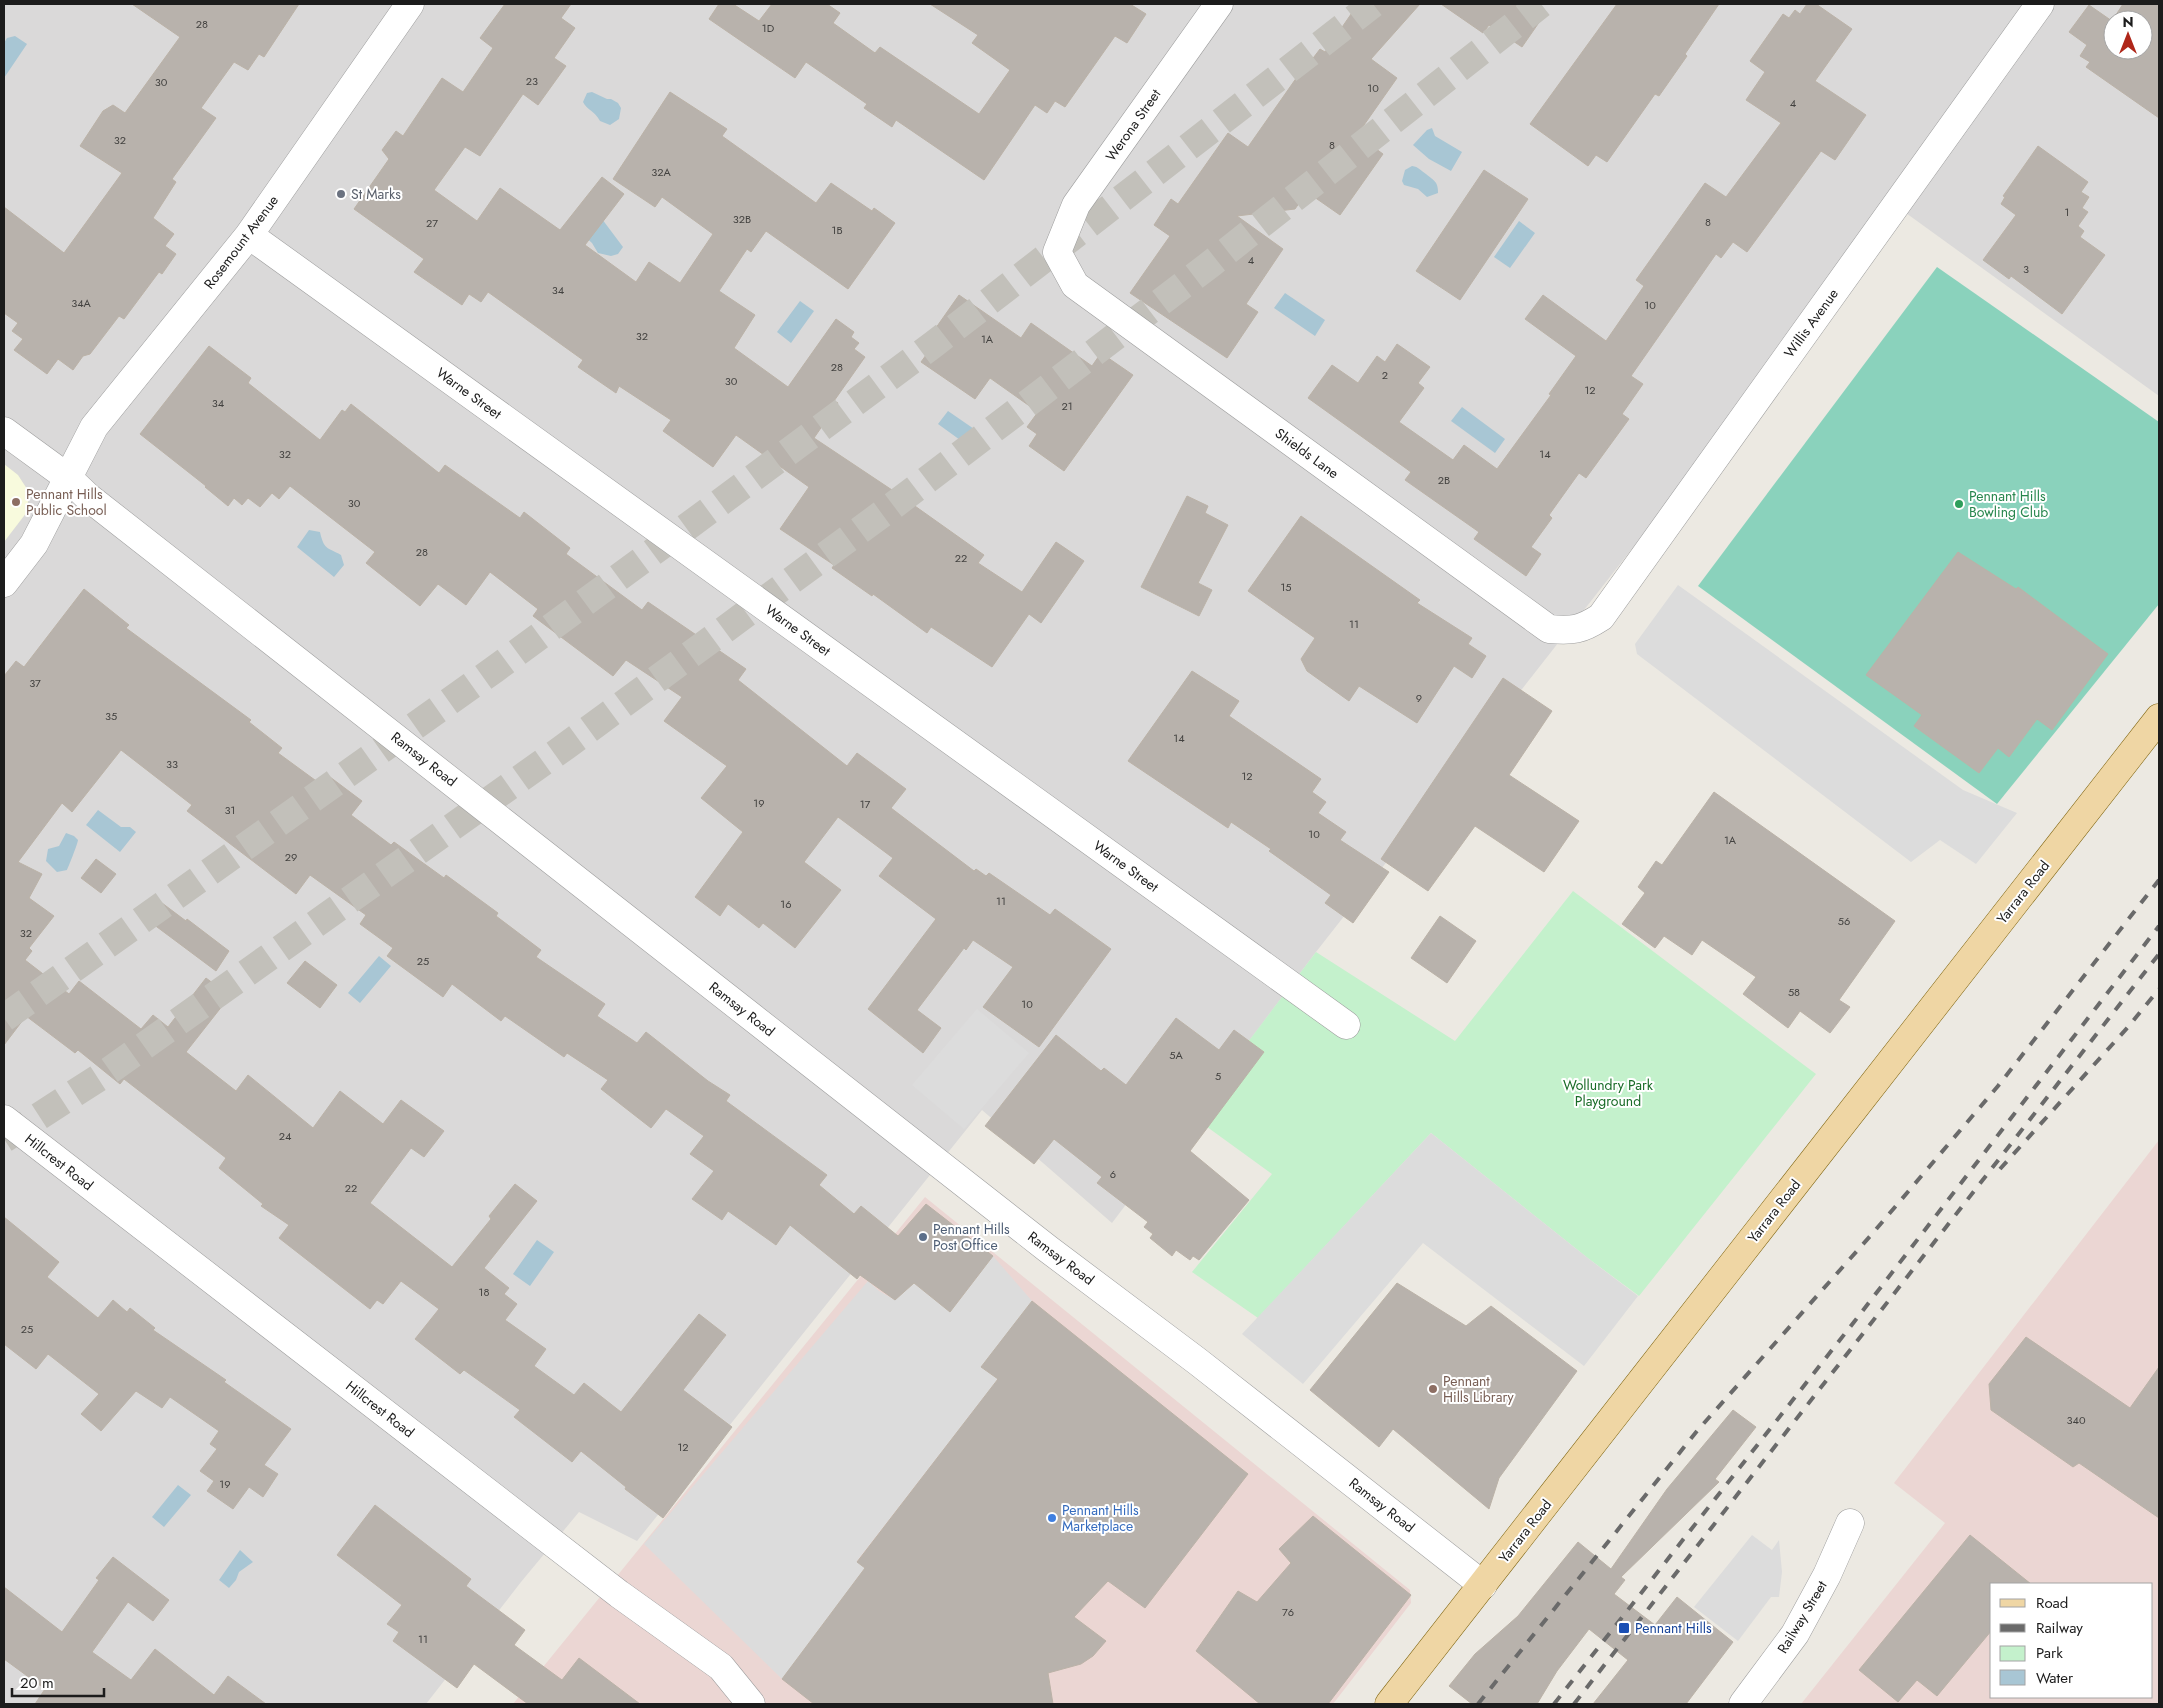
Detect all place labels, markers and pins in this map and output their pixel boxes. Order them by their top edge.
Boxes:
place label: St Marks [351,184,401,204]
marker: St Marks [335,188,347,200]
place label: Pennant Hills Public School [26,484,107,520]
place label: Pennant Hills Bowling Club [1969,486,2048,522]
marker: Pennant Hills Public School [10,496,22,508]
marker: Pennant Hills Bowling Club [1953,498,1965,510]
place label: Pennant Hills Post Office [933,1219,1010,1255]
marker: Pennant Hills Post Office [917,1231,929,1243]
place label: Pennant Hills Library [1443,1371,1515,1407]
marker: Pennant Hills Library [1427,1383,1439,1395]
place label: Pennant Hills Marketplace [1062,1500,1139,1536]
marker: Pennant Hills Marketplace [1046,1512,1058,1524]
place label: Pennant Hills [1635,1618,1712,1638]
marker: Pennant Hills [1617,1621,1631,1635]

